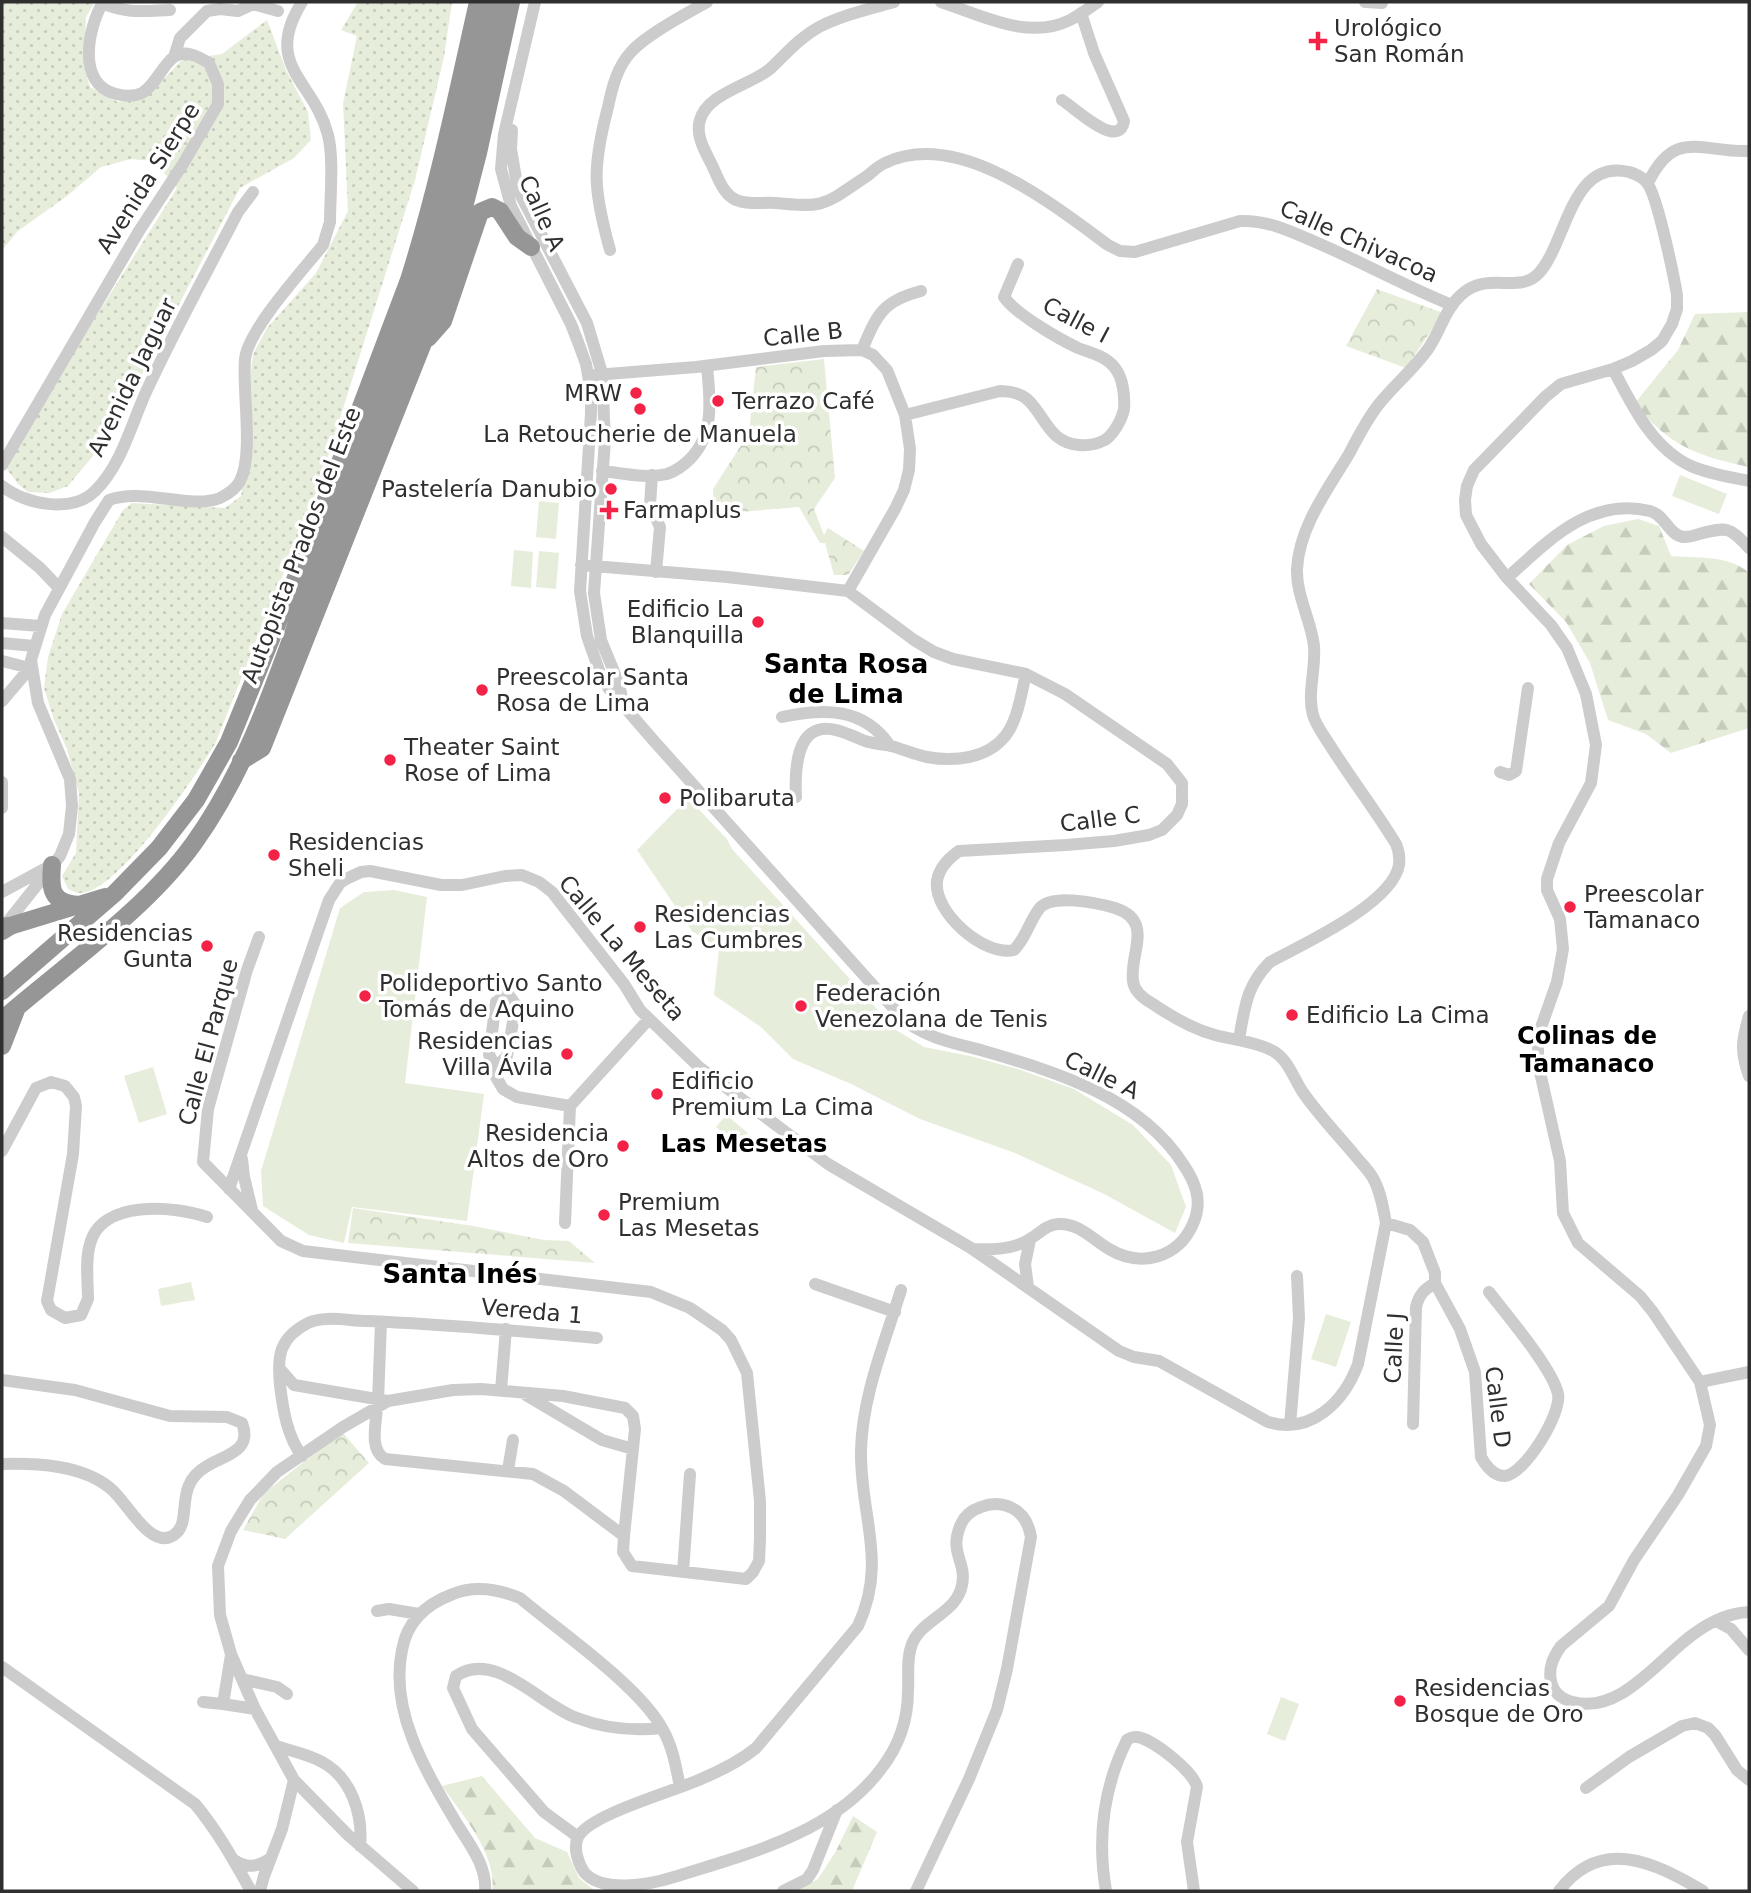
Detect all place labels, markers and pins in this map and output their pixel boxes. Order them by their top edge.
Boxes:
place label: Urológico San Román [1334,15,1465,67]
marker: Urológico San Román [1308,31,1328,51]
place label: MRW [564,380,622,406]
marker: MRW [628,385,644,401]
place label: Terrazo Café [731,388,875,414]
marker: Terrazo Café [710,393,726,409]
marker: La Retoucherie de Manuela [632,401,648,417]
place label: La Retoucherie de Manuela [483,421,797,447]
place label: Pastelería Danubio [381,476,597,502]
marker: Pastelería Danubio [603,481,619,497]
place label: Farmaplus [623,497,741,523]
marker: Farmaplus [601,502,617,518]
place label: Edificio La Blanquilla [627,596,744,648]
marker: Edificio La Blanquilla [750,614,766,630]
place label: Preescolar Santa Rosa de Lima [496,664,689,716]
marker: Preescolar Santa Rosa de Lima [474,682,490,698]
place label: Theater Saint Rose of Lima [403,734,560,786]
marker: Theater Saint Rose of Lima [382,752,398,768]
place label: Polibaruta [679,785,795,811]
marker: Polibaruta [657,790,673,806]
place label: Residencias Sheli [288,829,424,881]
marker: Residencias Sheli [266,847,282,863]
place label: Preescolar Tamanaco [1583,881,1704,933]
marker: Preescolar Tamanaco [1562,899,1578,915]
place label: Residencias Las Cumbres [654,901,803,953]
marker: Residencias Las Cumbres [632,919,648,935]
place label: Residencias Gunta [57,920,193,972]
marker: Residencias Gunta [199,938,215,954]
place label: Polideportivo Santo Tomás de Aquino [378,970,603,1022]
place label: Federación Venezolana de Tenis [815,980,1048,1032]
marker: Polideportivo Santo Tomás de Aquino [357,988,373,1004]
marker: Federación Venezolana de Tenis [793,998,809,1014]
place label: Edificio La Cima [1306,1002,1490,1028]
marker: Edificio La Cima [1284,1007,1300,1023]
place label: Residencias Villa Ávila [417,1028,553,1080]
marker: Residencias Villa Ávila [559,1046,575,1062]
place label: Edificio Premium La Cima [671,1068,874,1120]
marker: Edificio Premium La Cima [649,1086,665,1102]
place label: Residencia Altos de Oro [467,1120,609,1172]
marker: Residencia Altos de Oro [615,1138,631,1154]
place label: Premium Las Mesetas [618,1189,759,1241]
marker: Premium Las Mesetas [596,1207,612,1223]
place label: Residencias Bosque de Oro [1414,1675,1584,1727]
marker: Residencias Bosque de Oro [1392,1693,1408,1709]

